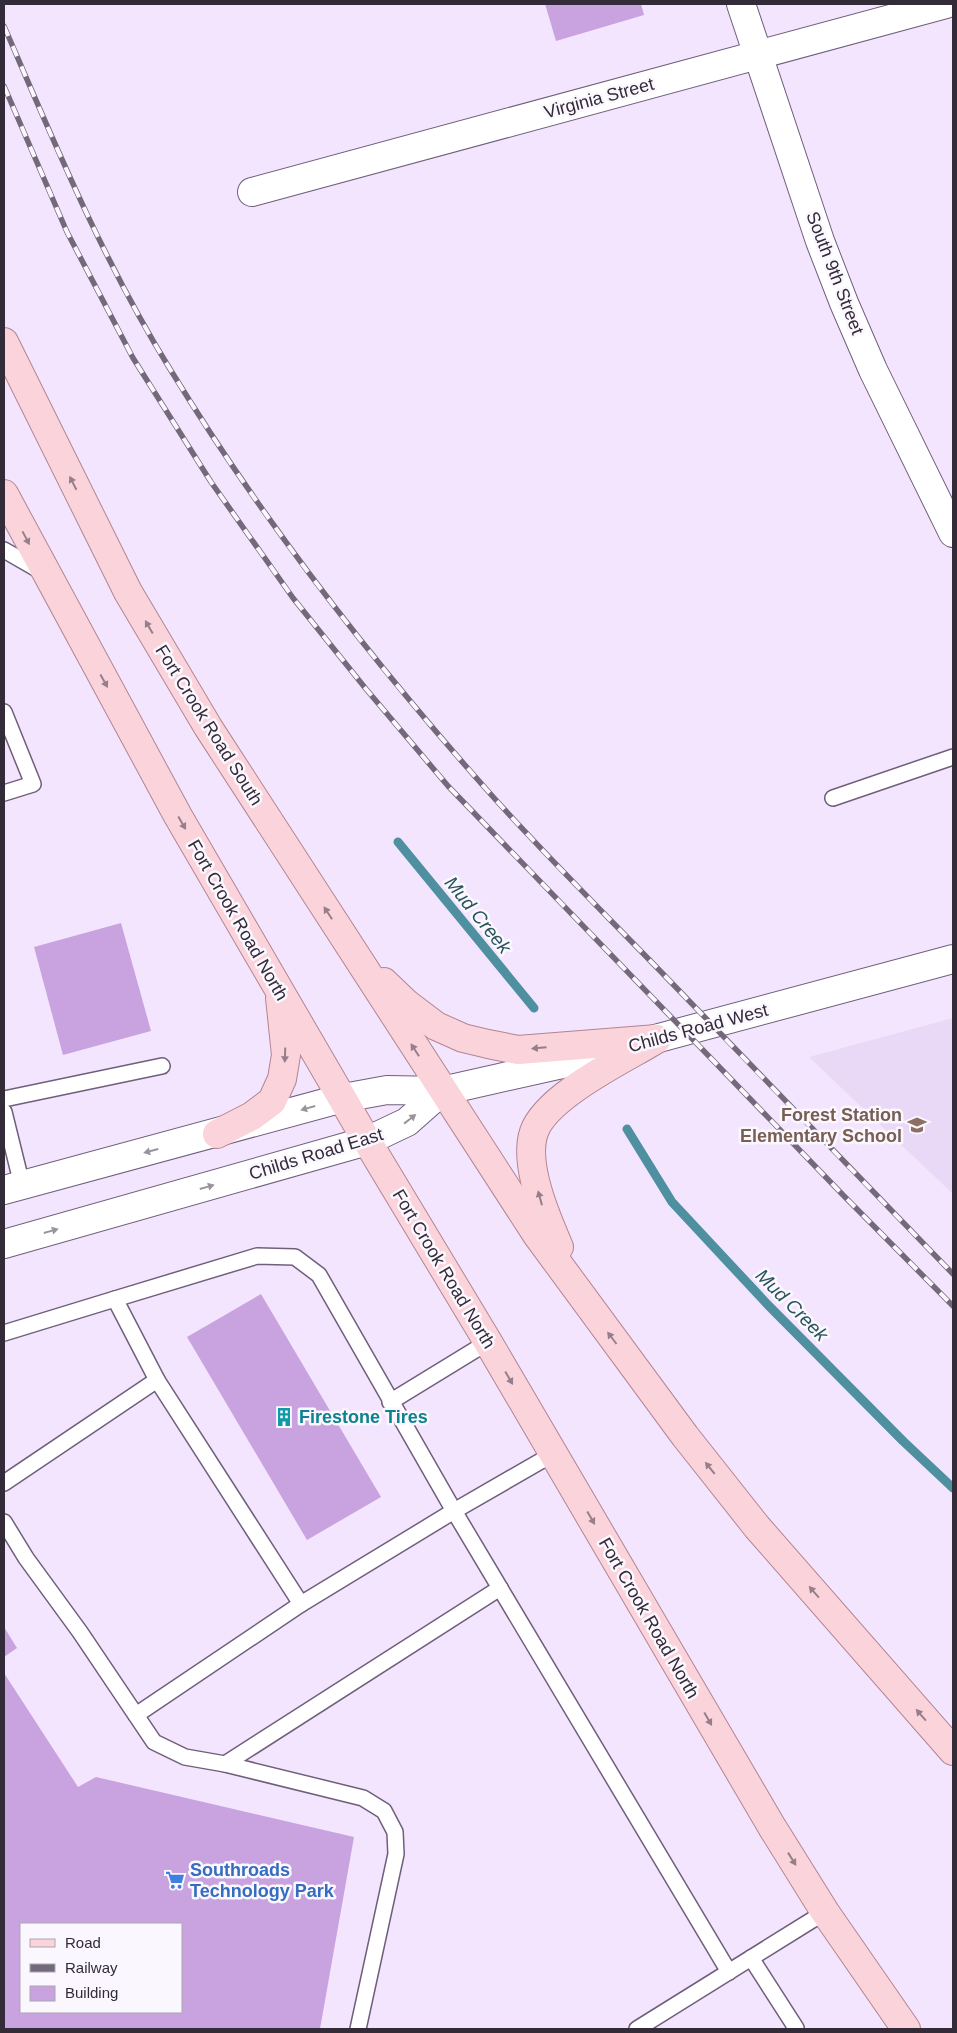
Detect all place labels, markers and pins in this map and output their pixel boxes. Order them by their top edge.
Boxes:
place label: Forest Station Elementary School [740,1105,902,1146]
school or university icon: Forest Station Elementary School [906,1114,928,1136]
building icon: Firestone Tires [273,1406,295,1428]
place label: Firestone Tires [299,1407,428,1427]
place label: Southroads Technology Park [190,1860,335,1901]
supermarket icon: Southroads Technology Park [164,1869,186,1891]

